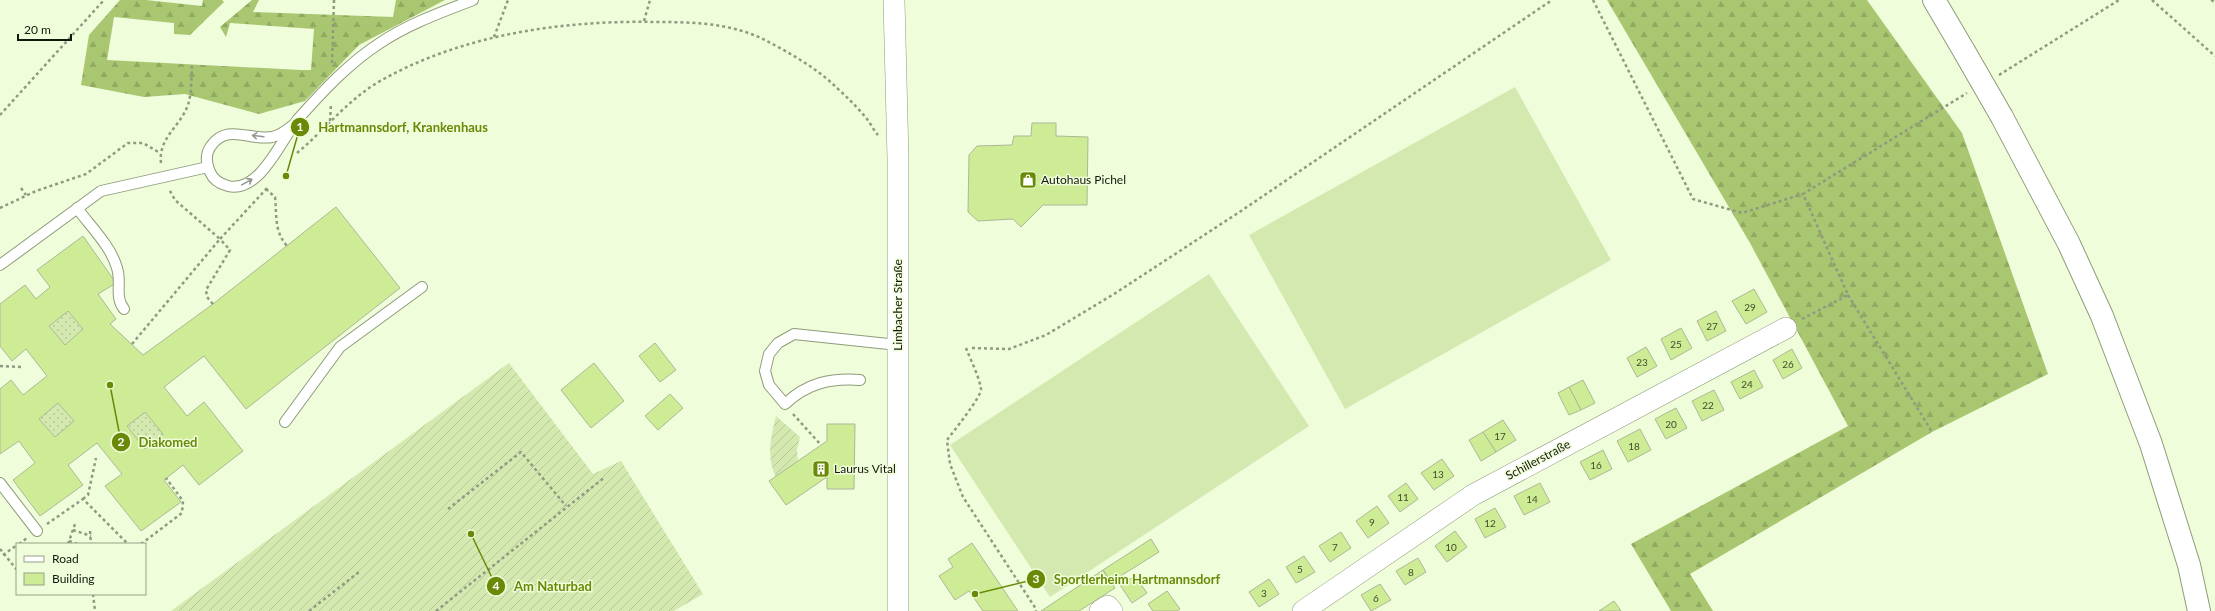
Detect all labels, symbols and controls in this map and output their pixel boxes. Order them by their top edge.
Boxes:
scale bar [18,16,71,42]
text: 20 m [24,22,51,37]
callout: Hartmannsdorf, Krankenhaus [290,115,496,140]
text: 1 [297,119,304,134]
text: Hartmannsdorf, Krankenhaus [318,119,488,135]
one-way arrow [252,133,265,140]
shop icon: Autohaus Pichel [1018,170,1038,190]
place label: Autohaus Pichel [1041,172,1126,187]
one-way arrow [241,178,253,186]
street label: Limbacher Straße [890,259,905,351]
house number: 29 [1744,301,1756,313]
house number: 27 [1706,320,1718,332]
house number: 25 [1670,338,1682,350]
house number: 23 [1636,356,1648,368]
house number: 26 [1782,358,1794,370]
house number: 24 [1741,378,1753,390]
house number: 22 [1702,399,1714,411]
house number: 20 [1665,418,1677,430]
callout: Diakomed [111,430,206,455]
house number: 17 [1494,430,1506,442]
text: 2 [118,434,125,449]
text: Diakomed [139,434,197,450]
street label: Schillerstraße [1503,436,1573,483]
house number: 18 [1628,440,1640,452]
building icon: Laurus Vital [811,459,831,479]
house number: 16 [1590,459,1602,471]
place label: Laurus Vital [834,461,896,476]
house number: 13 [1432,468,1444,480]
house number: 11 [1397,491,1409,503]
house number: 14 [1526,493,1538,505]
house number: 9 [1369,516,1375,528]
house number: 12 [1484,517,1496,529]
house number: 7 [1332,541,1338,553]
house number: 10 [1445,541,1457,553]
legend [16,543,146,595]
text: Road [52,551,79,566]
house number: 5 [1297,563,1303,575]
house number: 8 [1408,566,1414,578]
callout: Sportlerheim Hartmannsdorf [1026,567,1228,592]
text: Building [52,571,95,586]
text: 3 [1033,571,1040,586]
text: Sportlerheim Hartmannsdorf [1054,571,1221,587]
callout: Am Naturbad [486,574,599,599]
text: 4 [493,578,500,593]
text: Am Naturbad [513,578,592,594]
house number: 3 [1261,587,1267,599]
house number: 6 [1373,592,1379,604]

